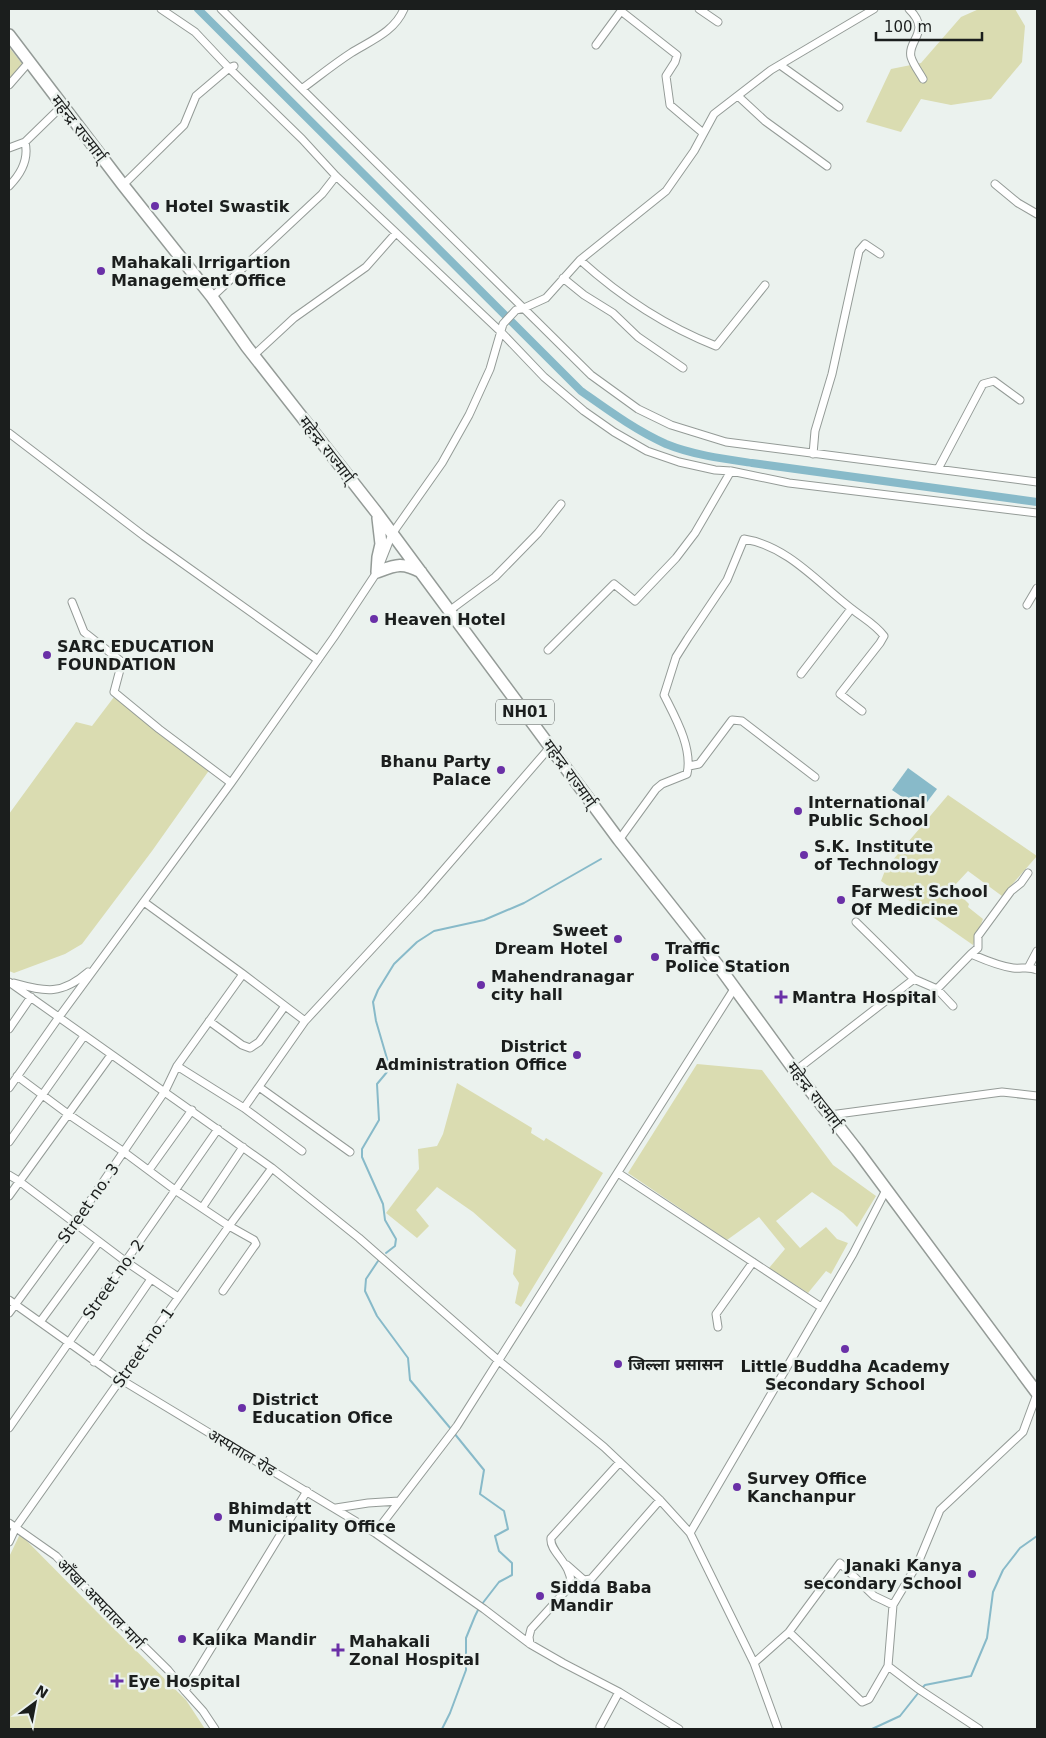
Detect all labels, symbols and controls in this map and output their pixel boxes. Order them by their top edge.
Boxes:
scale bar [876,10,982,42]
text: 100 m [884,18,932,36]
street label: महेन्द्र राज्मार्ग् [46,91,112,168]
place label: Hotel Swastik [165,197,290,216]
marker: Hotel Swastik [149,200,161,212]
place label: Mahakali Irrigartion Management Office [111,253,291,290]
marker: Mahakali Irrigartion Management Office [95,265,107,277]
street label: महेन्द्र राज्मार्ग् [294,412,360,489]
place label: Heaven Hotel [384,610,506,629]
marker: Heaven Hotel [368,613,380,625]
place label: SARC EDUCATION FOUNDATION [57,637,214,674]
marker: SARC EDUCATION FOUNDATION [41,649,53,661]
road number: NH01 [496,700,554,724]
street label: महेन्द्र राज्मार्ग् [538,736,602,814]
place label: Bhanu Party Palace [380,752,492,789]
marker: Bhanu Party Palace [495,764,507,776]
place label: International Public School [808,793,928,830]
marker: International Public School [792,805,804,817]
place label: S.K. Institute of Technology [814,837,939,874]
marker: S.K. Institute of Technology [798,849,810,861]
place label: Farwest School Of Medicine [851,882,988,919]
marker: Farwest School Of Medicine [835,894,847,906]
place label: Sweet Dream Hotel [495,921,608,958]
marker: Sweet Dream Hotel [612,933,624,945]
place label: Traffic Police Station [665,939,790,976]
marker: Traffic Police Station [649,951,661,963]
place label: Mahendranagar city hall [491,967,634,1004]
marker: Mahendranagar city hall [475,979,487,991]
place label: Mantra Hospital [792,988,937,1007]
marker: Mantra Hospital [774,990,788,1004]
place label: District Administration Office [375,1037,567,1074]
marker: District Administration Office [571,1049,583,1061]
street label: महेन्द्र राज्मार्ग् [782,1058,848,1135]
street label: Street no. 3 [54,1159,123,1247]
street label: Street no. 2 [79,1235,148,1323]
street label: Street no. 1 [109,1303,178,1391]
marker: Little Buddha Academy Secondary School [839,1343,851,1355]
place label: जिल्ला प्रसासन [628,1355,724,1374]
place label: Little Buddha Academy Secondary School [740,1357,950,1394]
marker: जिल्ला प्रसासन [612,1358,624,1370]
place label: District Education Ofice [252,1390,393,1427]
marker: District Education Ofice [236,1402,248,1414]
street label: अस्पताल रोड [204,1425,280,1480]
place label: Survey Office Kanchanpur [747,1469,867,1506]
marker: Survey Office Kanchanpur [731,1481,743,1493]
place label: Bhimdatt Municipality Office [228,1499,396,1536]
marker: Bhimdatt Municipality Office [212,1511,224,1523]
street label: आँखा अस्पताल मार्ग [53,1554,149,1653]
place label: Janaki Kanya secondary School [804,1556,962,1593]
marker: Janaki Kanya secondary School [966,1568,978,1580]
place label: Sidda Baba Mandir [550,1578,652,1615]
marker: Sidda Baba Mandir [534,1590,546,1602]
place label: Kalika Mandir [192,1630,316,1649]
place label: Mahakali Zonal Hospital [349,1632,480,1669]
marker: Kalika Mandir [176,1633,188,1645]
marker: Mahakali Zonal Hospital [331,1643,345,1657]
place label: Eye Hospital [128,1672,241,1691]
marker: Eye Hospital [110,1674,124,1688]
north arrow [10,1678,60,1728]
text: N [33,1682,51,1702]

